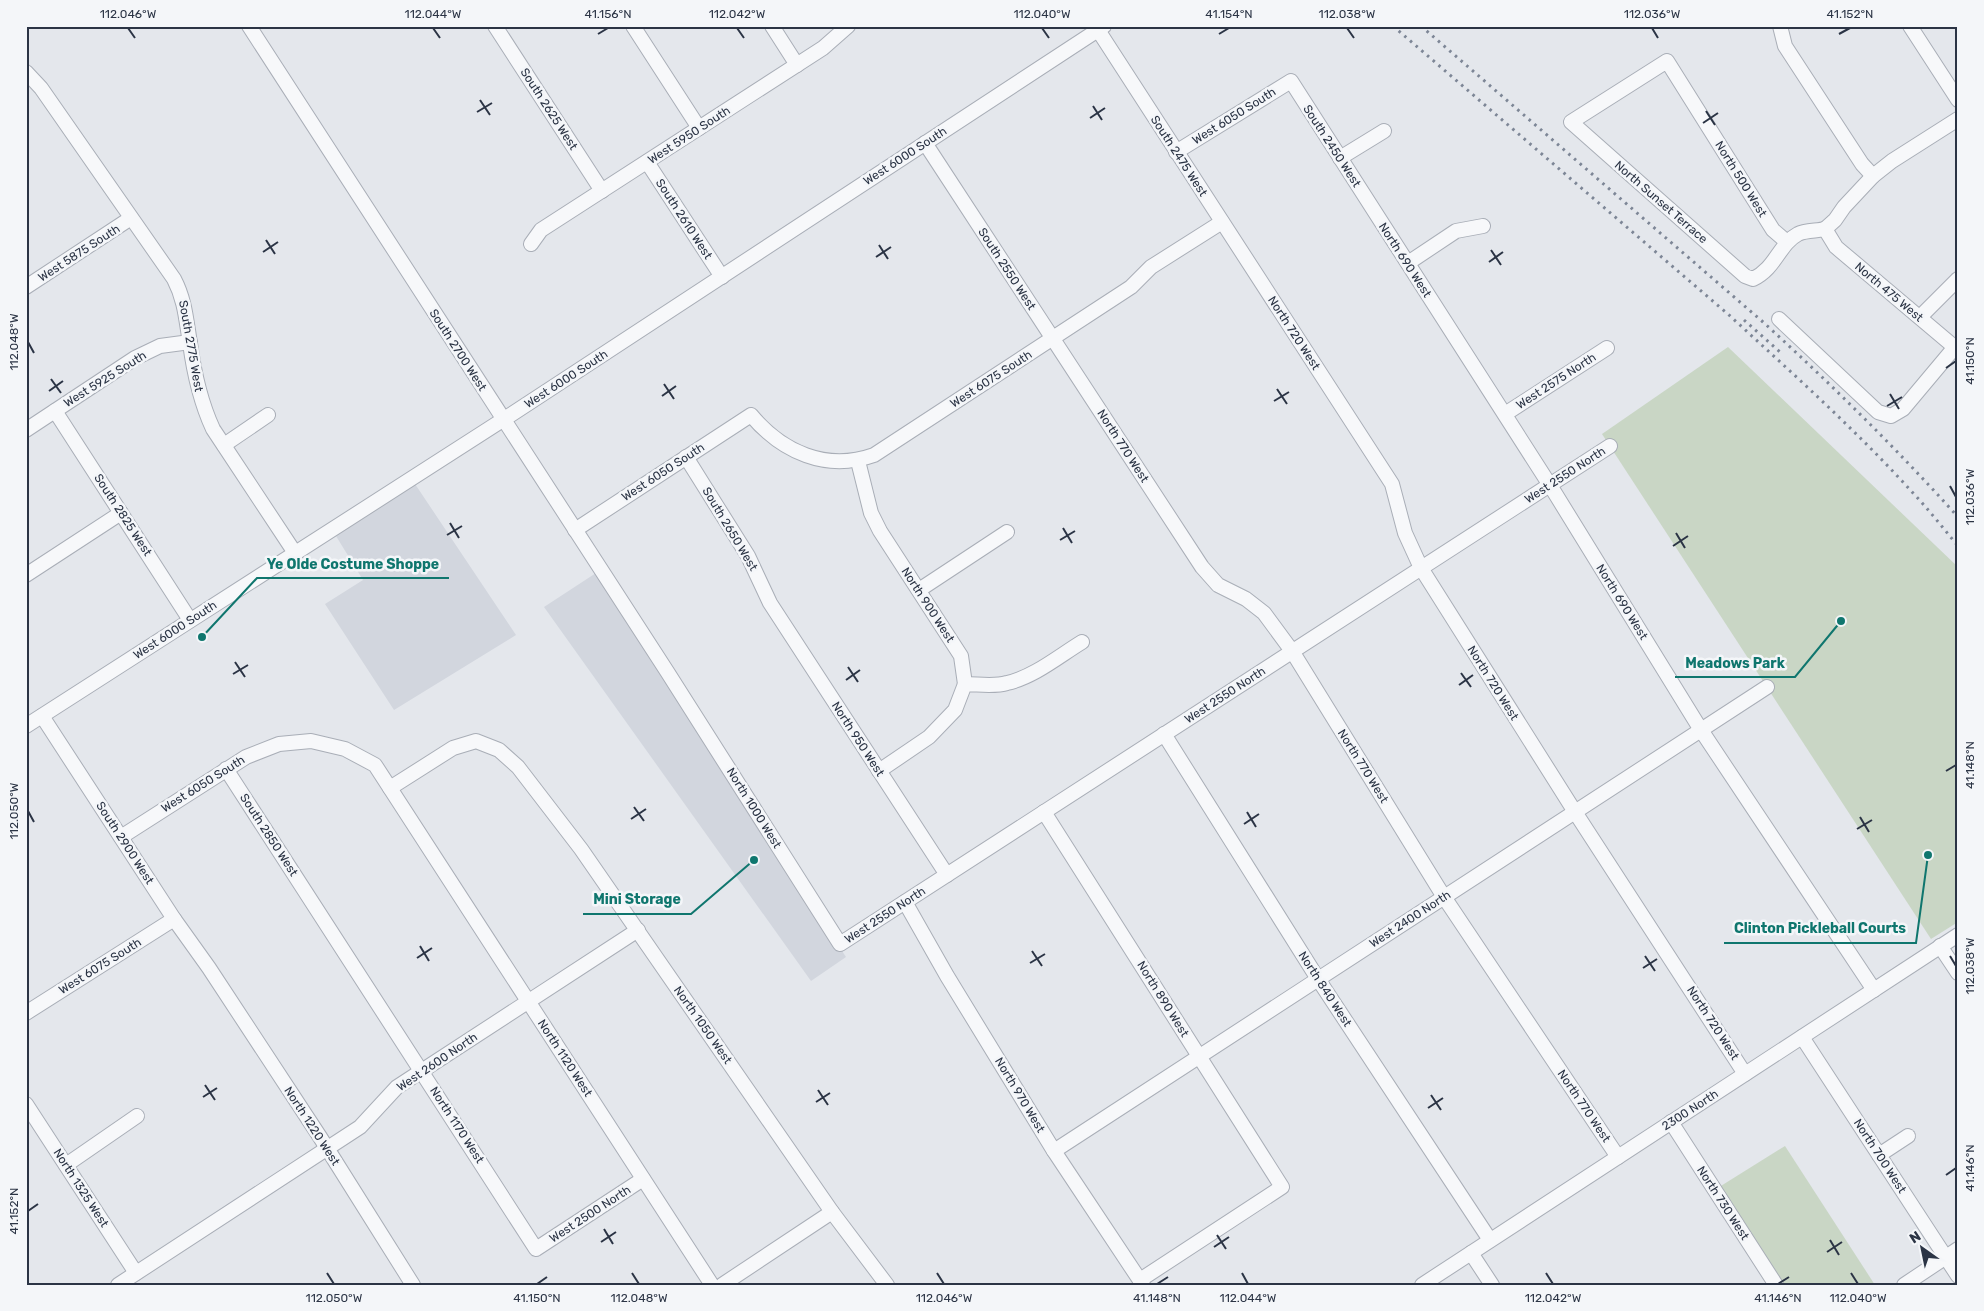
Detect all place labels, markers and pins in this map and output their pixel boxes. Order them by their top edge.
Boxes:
callout: Ye Olde Costume Shoppe [257,549,449,578]
callout: Meadows Park [1675,648,1795,677]
callout: Mini Storage [583,885,691,914]
callout: Clinton Pickleball Courts [1724,914,1916,943]

